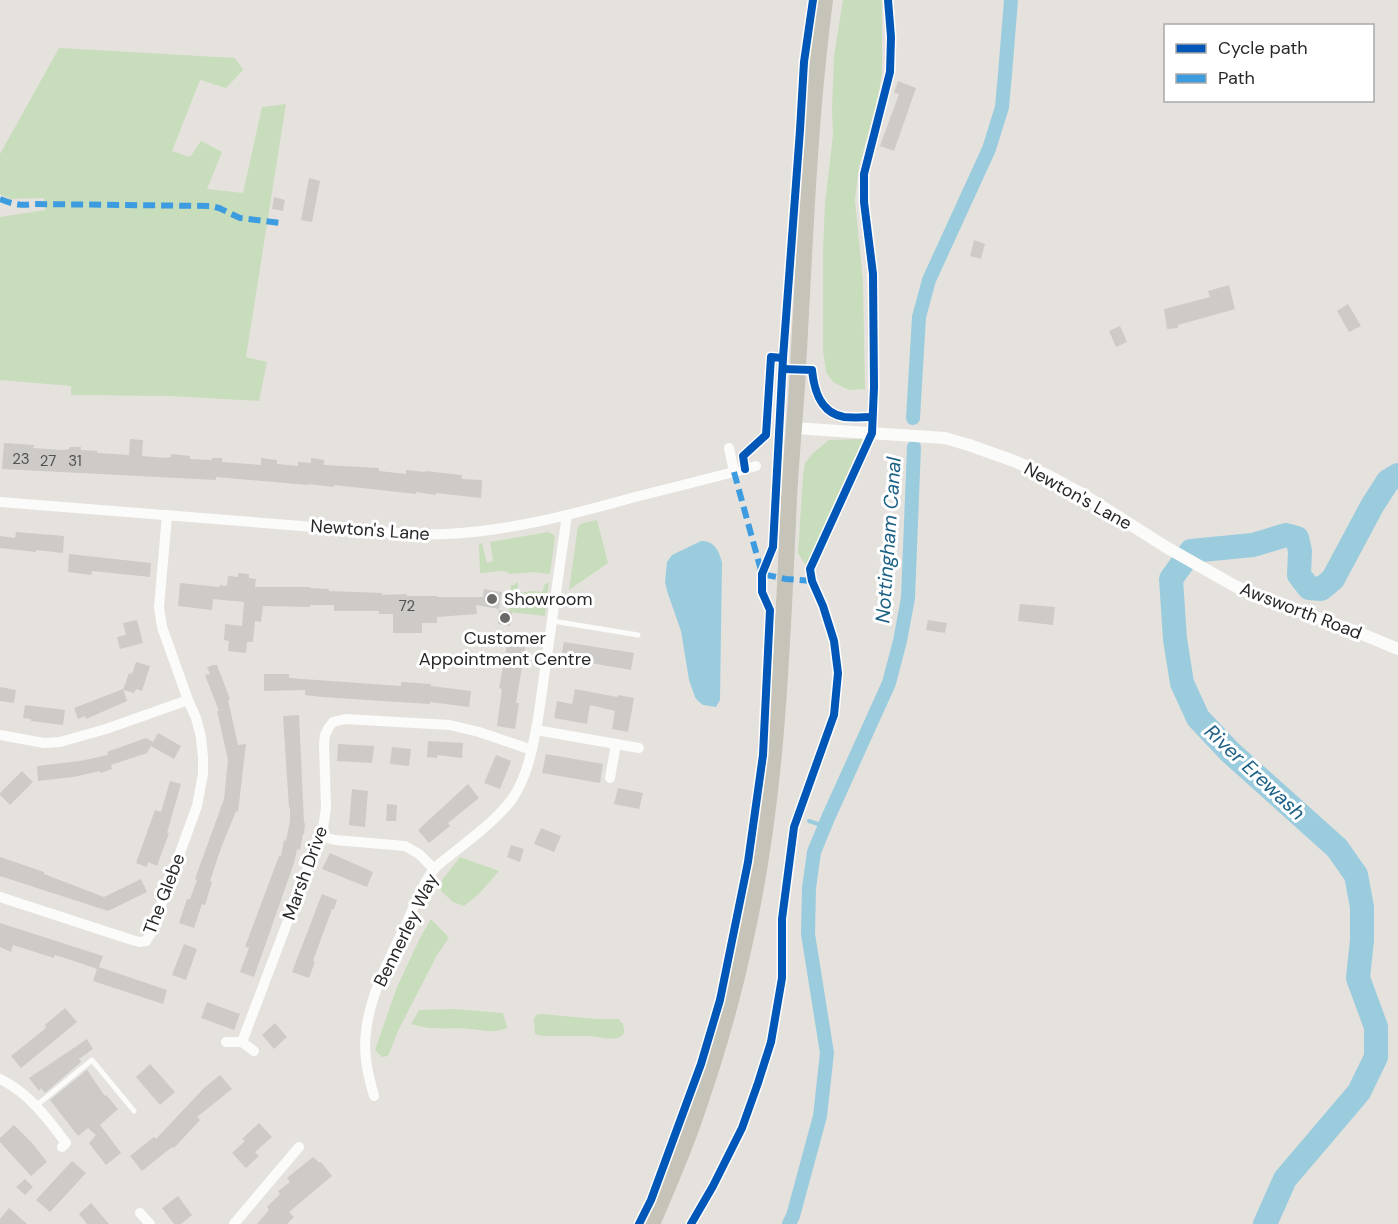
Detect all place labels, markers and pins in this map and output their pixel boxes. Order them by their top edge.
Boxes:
place label: Showroom [504,587,593,611]
marker: Showroom [485,592,499,606]
marker: Customer Appointment Centre [498,611,512,625]
place label: Customer Appointment Centre [419,626,591,671]

